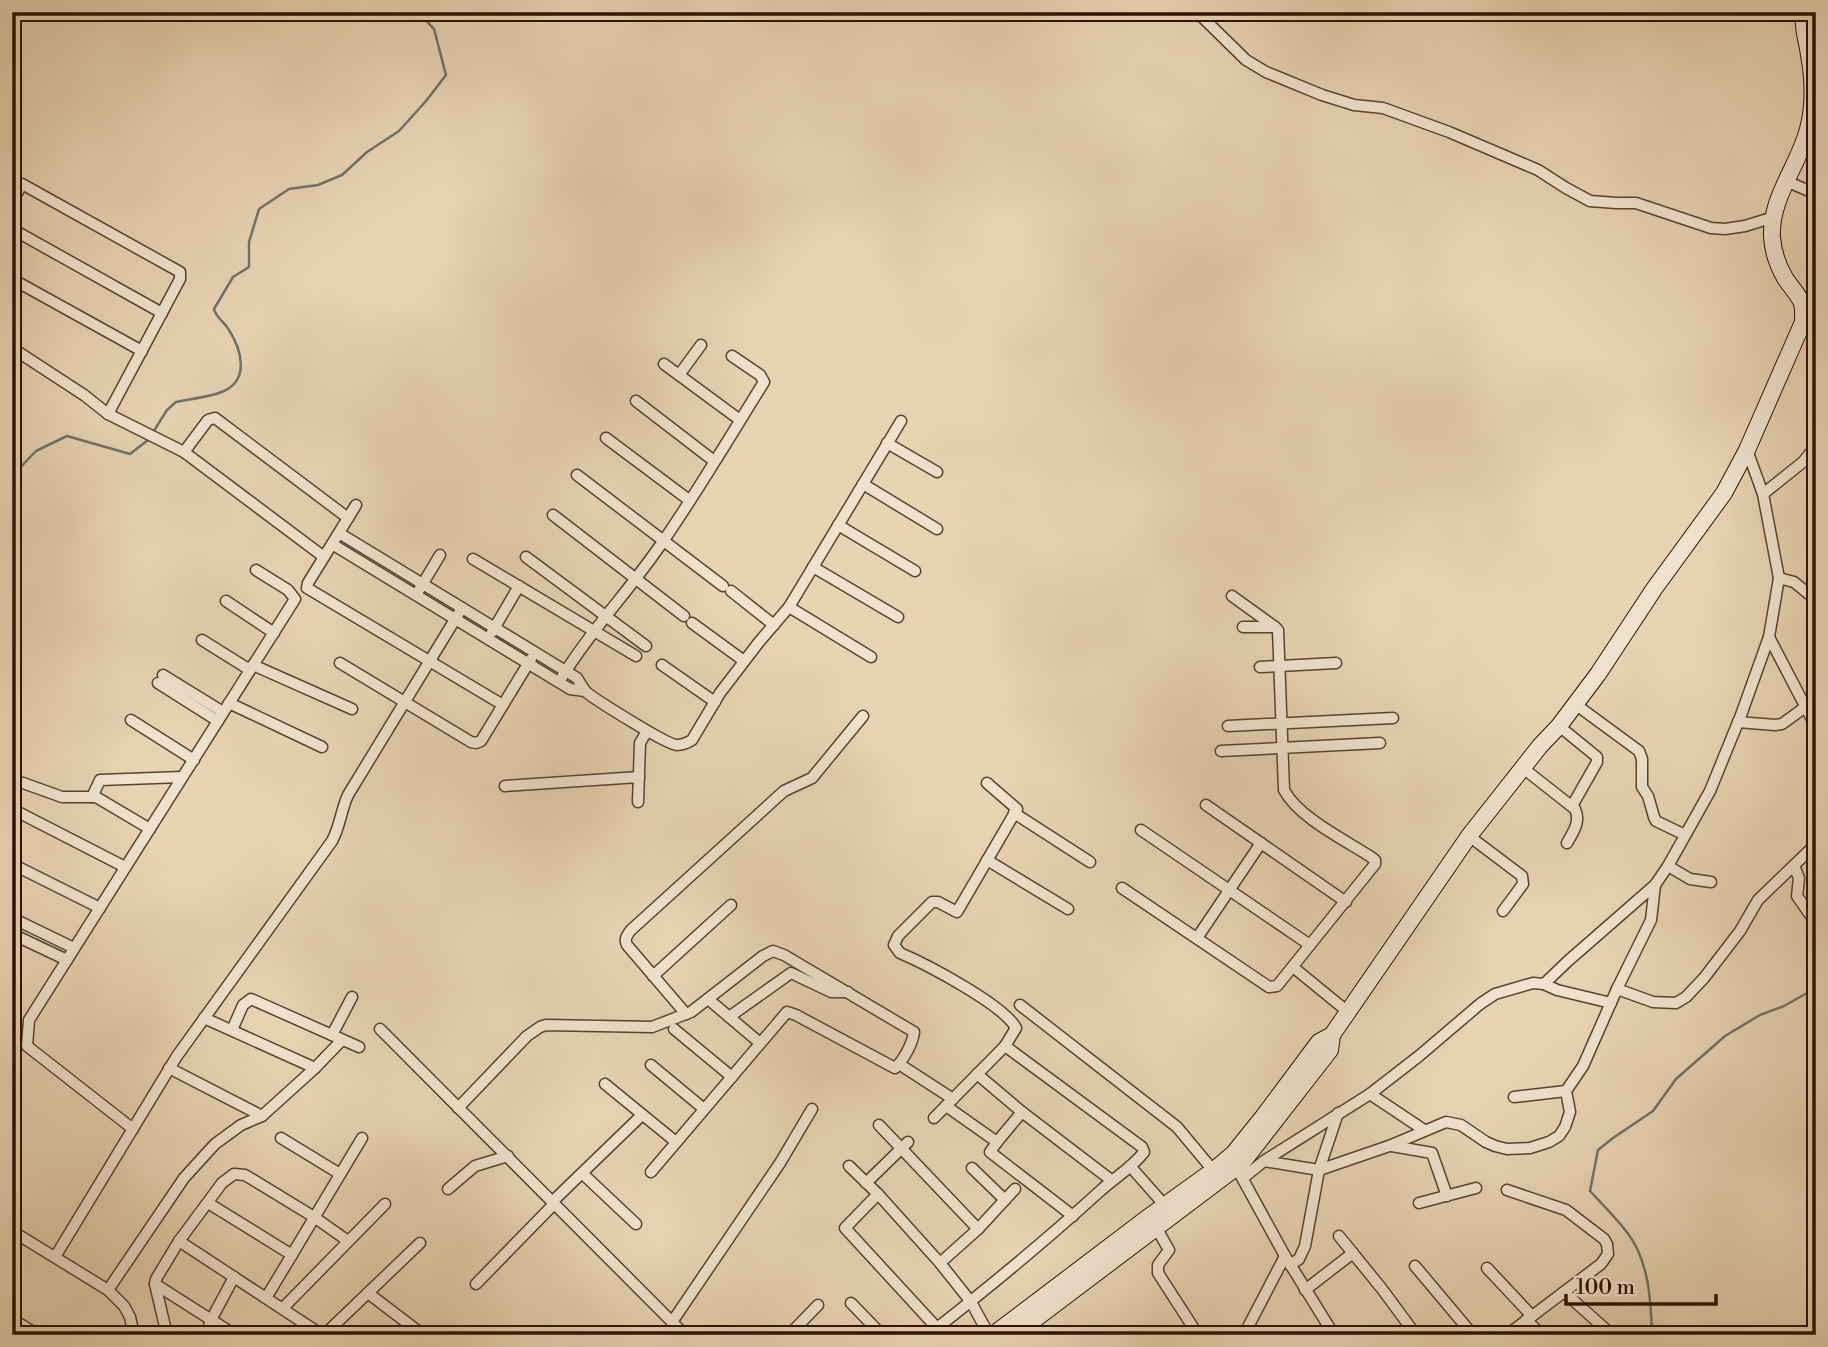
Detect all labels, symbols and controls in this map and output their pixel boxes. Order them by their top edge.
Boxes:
scale bar [1566,1263,1716,1307]
text: 100 m [1576,1275,1635,1301]

